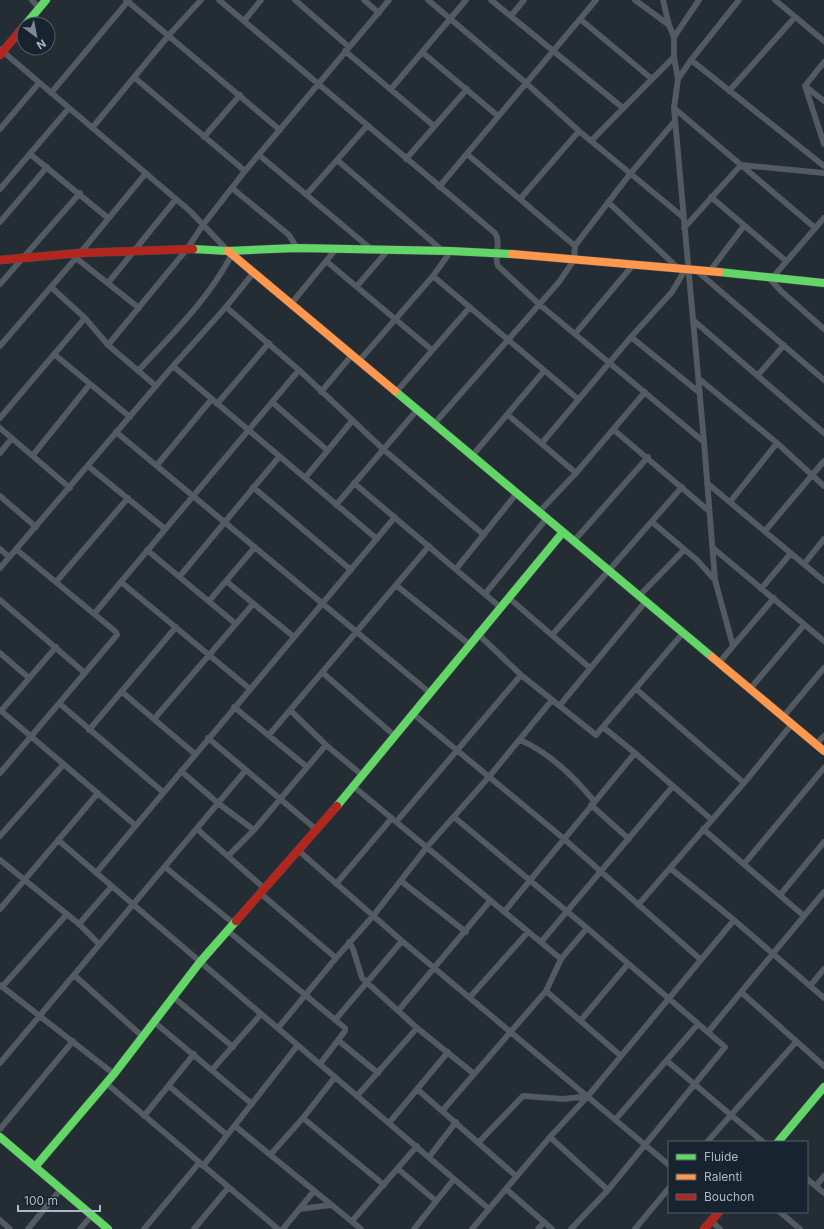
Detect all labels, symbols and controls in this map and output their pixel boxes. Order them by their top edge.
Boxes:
north arrow [16,16,56,56]
text: N [34,36,49,53]
legend [668,1141,808,1213]
text: Fluide [704,1149,738,1164]
text: Ralenti [704,1169,742,1184]
scale bar [18,1187,100,1213]
text: Bouchon [704,1189,754,1204]
text: 100 m [24,1193,58,1208]

